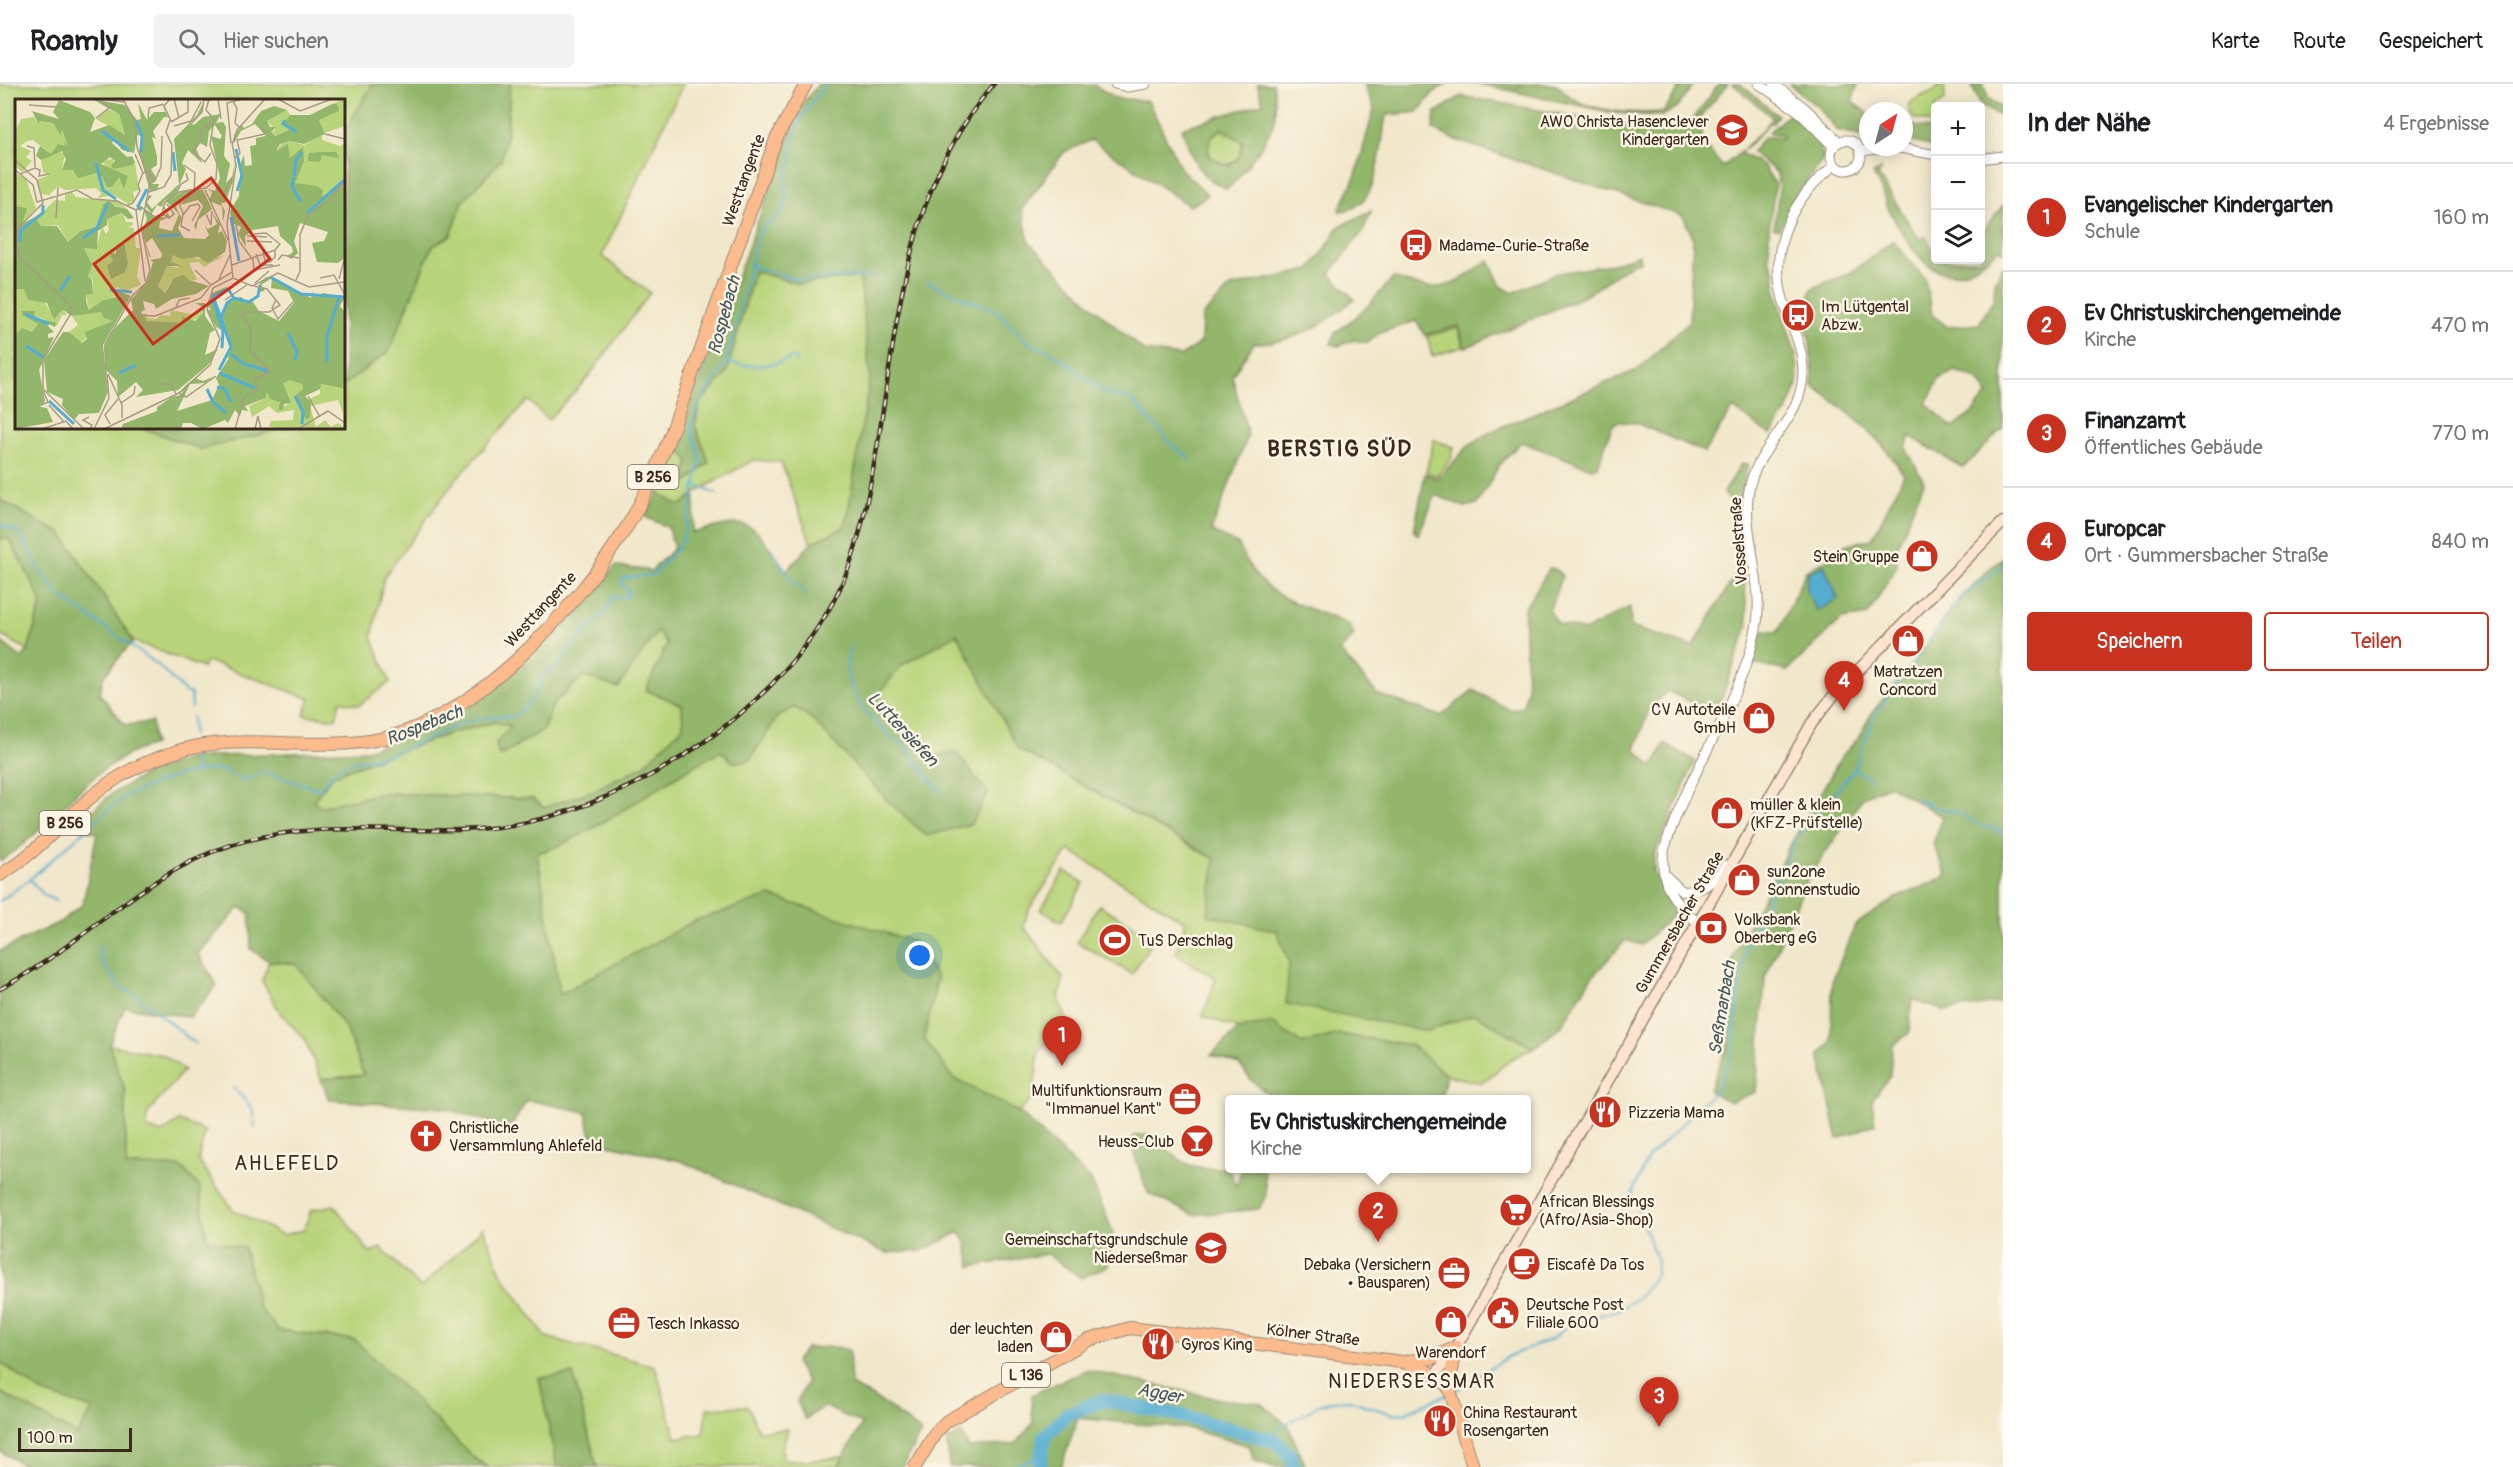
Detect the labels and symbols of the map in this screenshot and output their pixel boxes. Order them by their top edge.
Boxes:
inset map [15,99,345,429]
north arrow [1859,102,1913,156]
place label: AWO Christa Hasenclever Kindergarten [1540,112,1709,150]
school or university icon: AWO Christa Hasenclever Kindergarten [1714,112,1750,148]
street label: Westtangente [718,131,770,229]
bus stop icon: Madame-Curie-Straße [1398,227,1434,263]
place label: Madame-Curie-Straße [1439,236,1589,256]
water label: Rospebach [703,272,746,357]
bus stop icon: Im Lütgental Abzw. [1780,297,1816,333]
place label: Im Lütgental Abzw. [1821,297,1909,335]
district label: BERSTIG SÜD [1267,435,1413,463]
road number: B 256 [628,465,678,489]
street label: Vosselstraße [1726,496,1752,585]
shop icon: Stein Gruppe [1904,538,1940,574]
place label: Stein Gruppe [1813,547,1899,567]
street label: Westtangente [501,568,581,652]
shop icon: Matratzen Concord [1890,623,1926,659]
pin: 4 [1824,662,1864,711]
place label: Matratzen Concord [1873,662,1943,700]
water label: Luttersiefen [862,687,944,772]
water label: Rospebach [383,699,467,751]
place label: CV Autoteile GmbH [1651,700,1736,738]
shop icon: CV Autoteile GmbH [1741,700,1777,736]
shop icon: müller & klein (KFZ-Prüfstelle) [1709,795,1745,831]
place label: müller & klein (KFZ-Prüfstelle) [1750,795,1863,833]
road number: B 256 [40,811,90,835]
street label: Gummersbacher Straße [1631,848,1729,997]
shop icon: sun2one Sonnenstudio [1726,862,1762,898]
place label: sun2one Sonnenstudio [1767,862,1861,900]
bank icon: Volksbank Oberberg eG [1693,910,1729,946]
place label: Volksbank Oberberg eG [1734,910,1817,948]
sports icon: TuS Derschlag [1097,922,1133,958]
place label: TuS Derschlag [1138,931,1233,951]
your location [905,941,934,970]
water label: Seßmarbach [1704,958,1742,1057]
pin: 1 [1042,1016,1082,1066]
place label: Multifunktionsraum "Immanuel Kant" [1031,1081,1162,1119]
office icon: Multifunktionsraum "Immanuel Kant" [1167,1081,1203,1117]
restaurant icon: Pizzeria Mama [1587,1094,1623,1130]
place label: Pizzeria Mama [1628,1103,1724,1123]
church icon: Christliche Versammlung Ahlefeld [408,1118,444,1154]
place label: Christliche Versammlung Ahlefeld [449,1118,602,1156]
bar icon: Heuss-Club [1179,1123,1215,1159]
place label: Heuss-Club [1098,1132,1174,1152]
district label: AHLEFELD [234,1151,340,1176]
pin: 2 [1358,1192,1398,1242]
supermarket icon: African Blessings (Afro/Asia-Shop) [1498,1192,1534,1228]
place label: African Blessings (Afro/Asia-Shop) [1539,1192,1654,1230]
place label: Gemeinschaftsgrundschule Niederseßmar [1005,1230,1188,1268]
school or university icon: Gemeinschaftsgrundschule Niederseßmar [1193,1230,1229,1266]
cafe icon: Eiscafè Da Tos [1506,1246,1542,1282]
place label: Debaka (Versichern • Bausparen) [1303,1255,1431,1293]
office icon: Debaka (Versichern • Bausparen) [1436,1255,1472,1291]
place label: Eiscafè Da Tos [1547,1255,1644,1275]
public building icon: Deutsche Post Filiale 600 [1485,1295,1521,1331]
place label: Deutsche Post Filiale 600 [1526,1295,1624,1333]
shop icon: Warendorf [1433,1304,1469,1340]
office icon: Tesch Inkasso [606,1305,642,1341]
place label: Tesch Inkasso [647,1314,740,1334]
place label: der leuchten laden [949,1319,1033,1357]
shop icon: der leuchten laden [1038,1319,1074,1355]
street label: Kölner Straße [1265,1319,1361,1351]
restaurant icon: Gyros King [1140,1326,1176,1362]
place label: Gyros King [1181,1335,1253,1355]
place label: Warendorf [1415,1343,1487,1363]
road number: L 136 [1002,1363,1050,1387]
district label: NIEDERSESSMAR [1328,1369,1496,1394]
water label: Agger [1136,1378,1187,1410]
pin: 3 [1640,1378,1678,1427]
restaurant icon: China Restaurant Rosengarten [1422,1403,1458,1439]
place label: China Restaurant Rosengarten [1463,1403,1578,1441]
scale bar [18,1425,132,1452]

